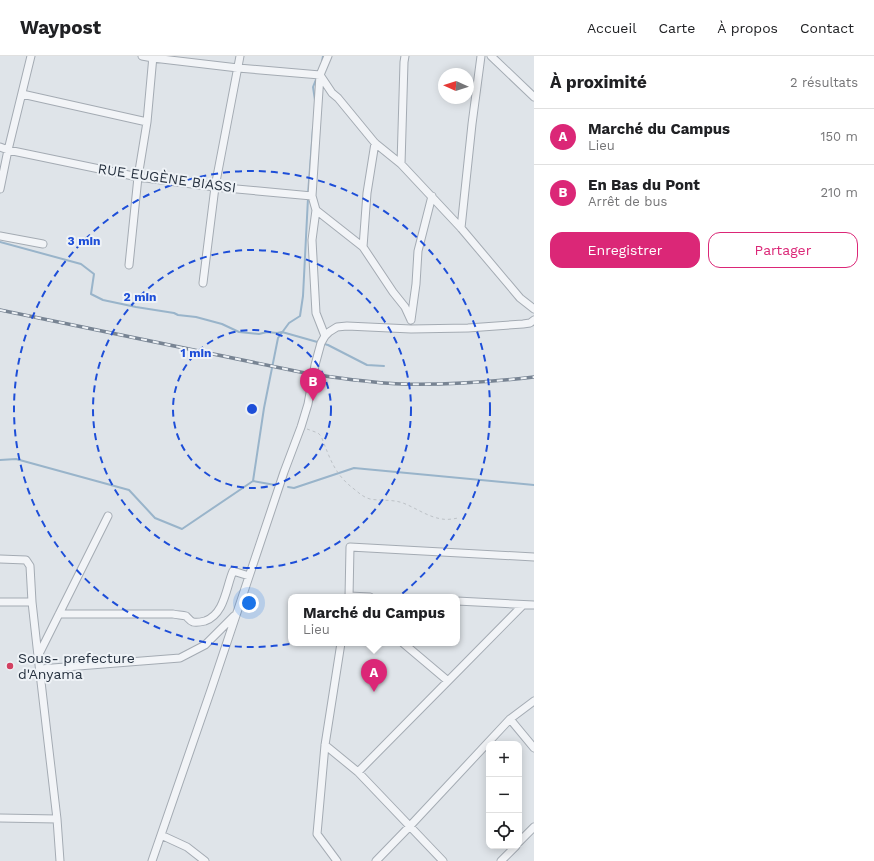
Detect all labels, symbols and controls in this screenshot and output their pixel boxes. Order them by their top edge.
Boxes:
text: Waypost [20,16,101,39]
text: Accueil [587,20,636,36]
text: Carte [658,20,695,36]
text: À propos [717,20,778,36]
text: Contact [800,20,854,36]
north arrow [438,68,474,104]
text: À proximité [550,72,647,92]
text: 2 résultats [790,75,858,90]
text: Marché du Campus [588,120,730,138]
text: A [559,129,567,144]
text: 150 m [820,129,858,144]
text: Lieu [588,138,615,153]
street label: RUE EUGÈNE BIASSI [97,160,237,196]
text: En Bas du Pont [588,176,700,194]
text: B [559,185,567,200]
text: 210 m [820,185,858,200]
text: Arrêt de bus [588,194,667,209]
button: Enregistrer [550,232,700,268]
button: Partager [708,232,858,268]
text: 3 min [68,234,100,248]
text: 2 min [124,290,156,304]
text: 1 min [181,346,211,360]
pin: B [300,368,326,401]
centre of rings [245,402,259,416]
your location [239,593,259,613]
popup [288,594,460,646]
text: Marché du Campus [303,604,445,622]
text: Lieu [303,622,330,637]
place label: Sous- prefecture d'Anyama [18,650,135,682]
pin: A [361,659,387,692]
marker: Sous- prefecture d'Anyama [5,661,15,671]
map controls [486,741,522,849]
button: + [486,741,522,777]
button: − [486,777,522,813]
button: locate [486,813,522,849]

